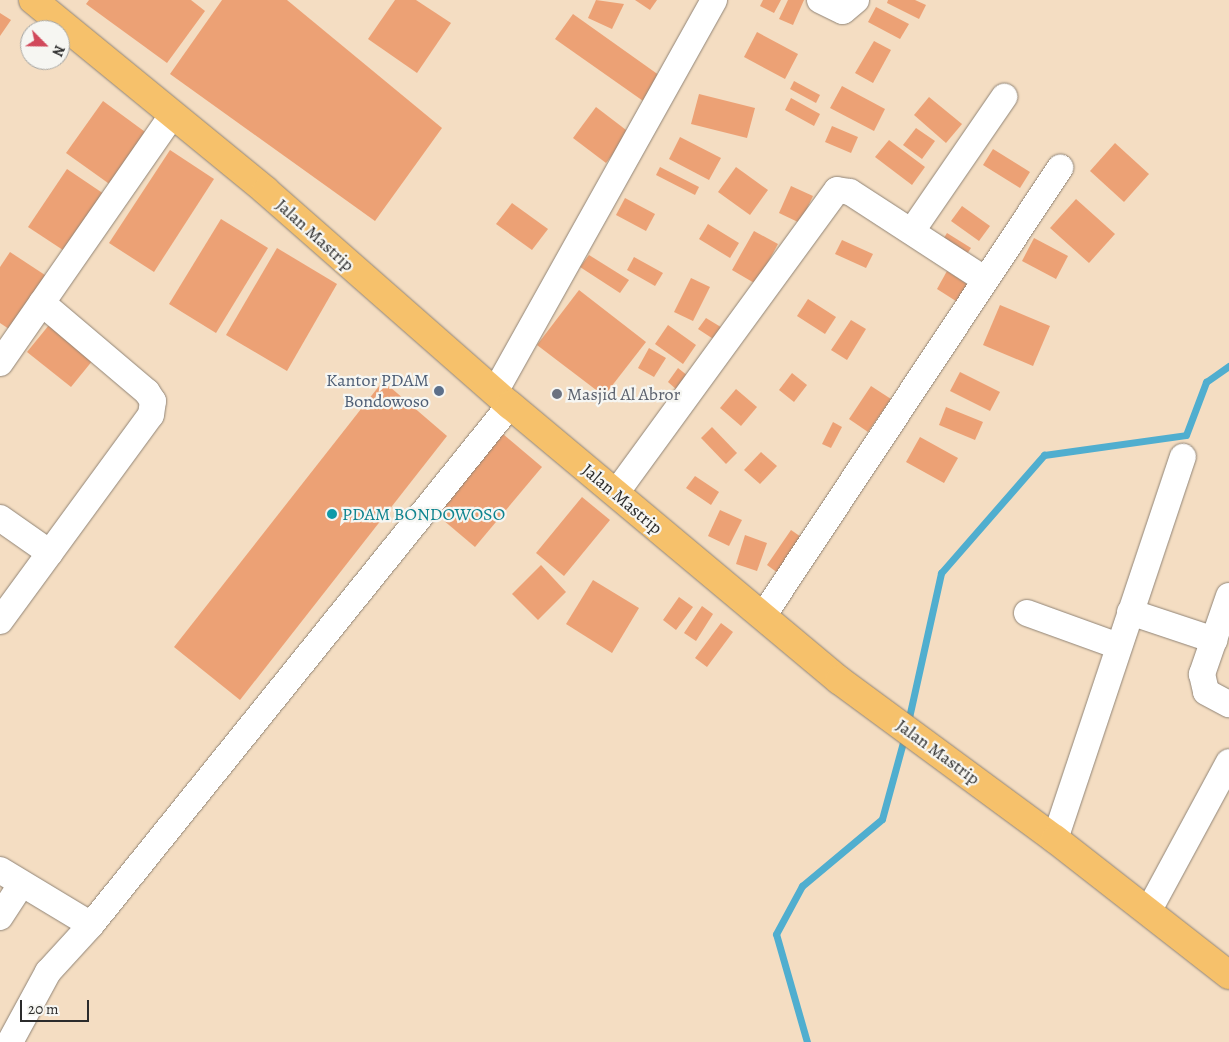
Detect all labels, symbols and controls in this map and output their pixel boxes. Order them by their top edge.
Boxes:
north arrow [20,20,70,70]
text: N [48,42,69,59]
street label: Jalan Mastrip [271,194,359,276]
place label: Kantor PDAM Bondowoso [326,370,429,412]
place label: Masjid Al Abror [567,383,680,405]
marker: Kantor PDAM Bondowoso [433,385,445,397]
marker: Masjid Al Abror [551,388,563,400]
street label: Jalan Mastrip [578,459,666,539]
place label: PDAM BONDOWOSO [342,503,505,525]
marker: PDAM BONDOWOSO [326,508,338,520]
street label: Jalan Mastrip [892,714,984,790]
scale bar [22,990,91,1022]
text: 20 m [28,999,59,1019]

